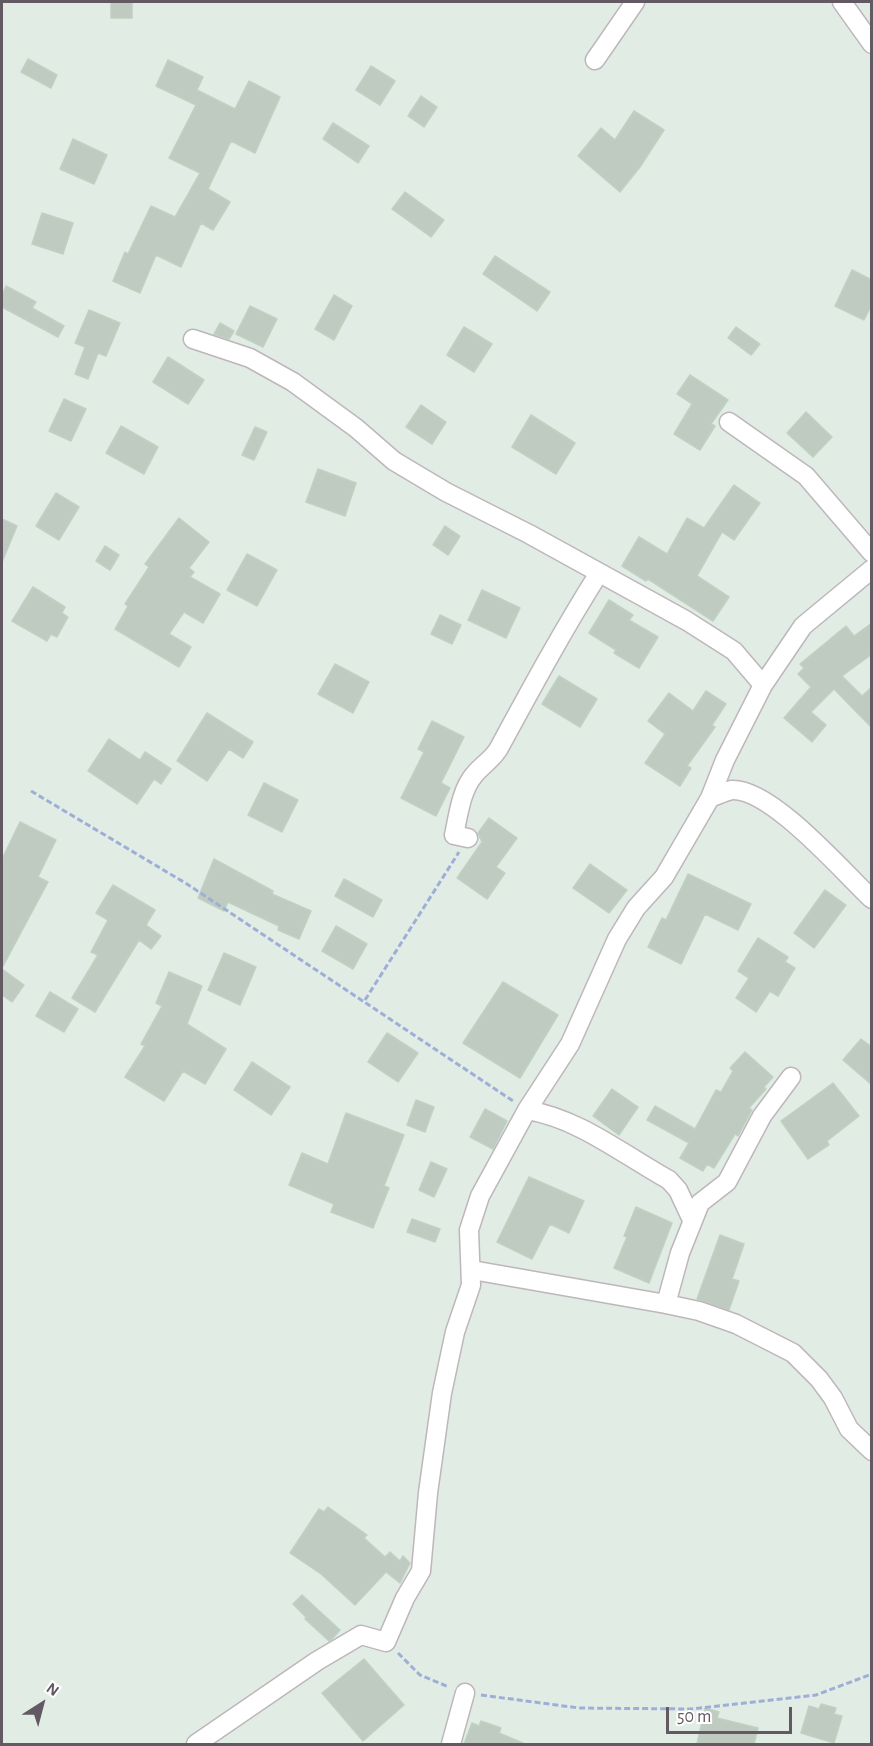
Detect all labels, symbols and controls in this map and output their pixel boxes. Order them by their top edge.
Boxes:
north arrow [12,1674,72,1734]
text: N [43,1680,62,1699]
scale bar [669,1695,795,1733]
text: 50 m [677,1708,711,1726]

